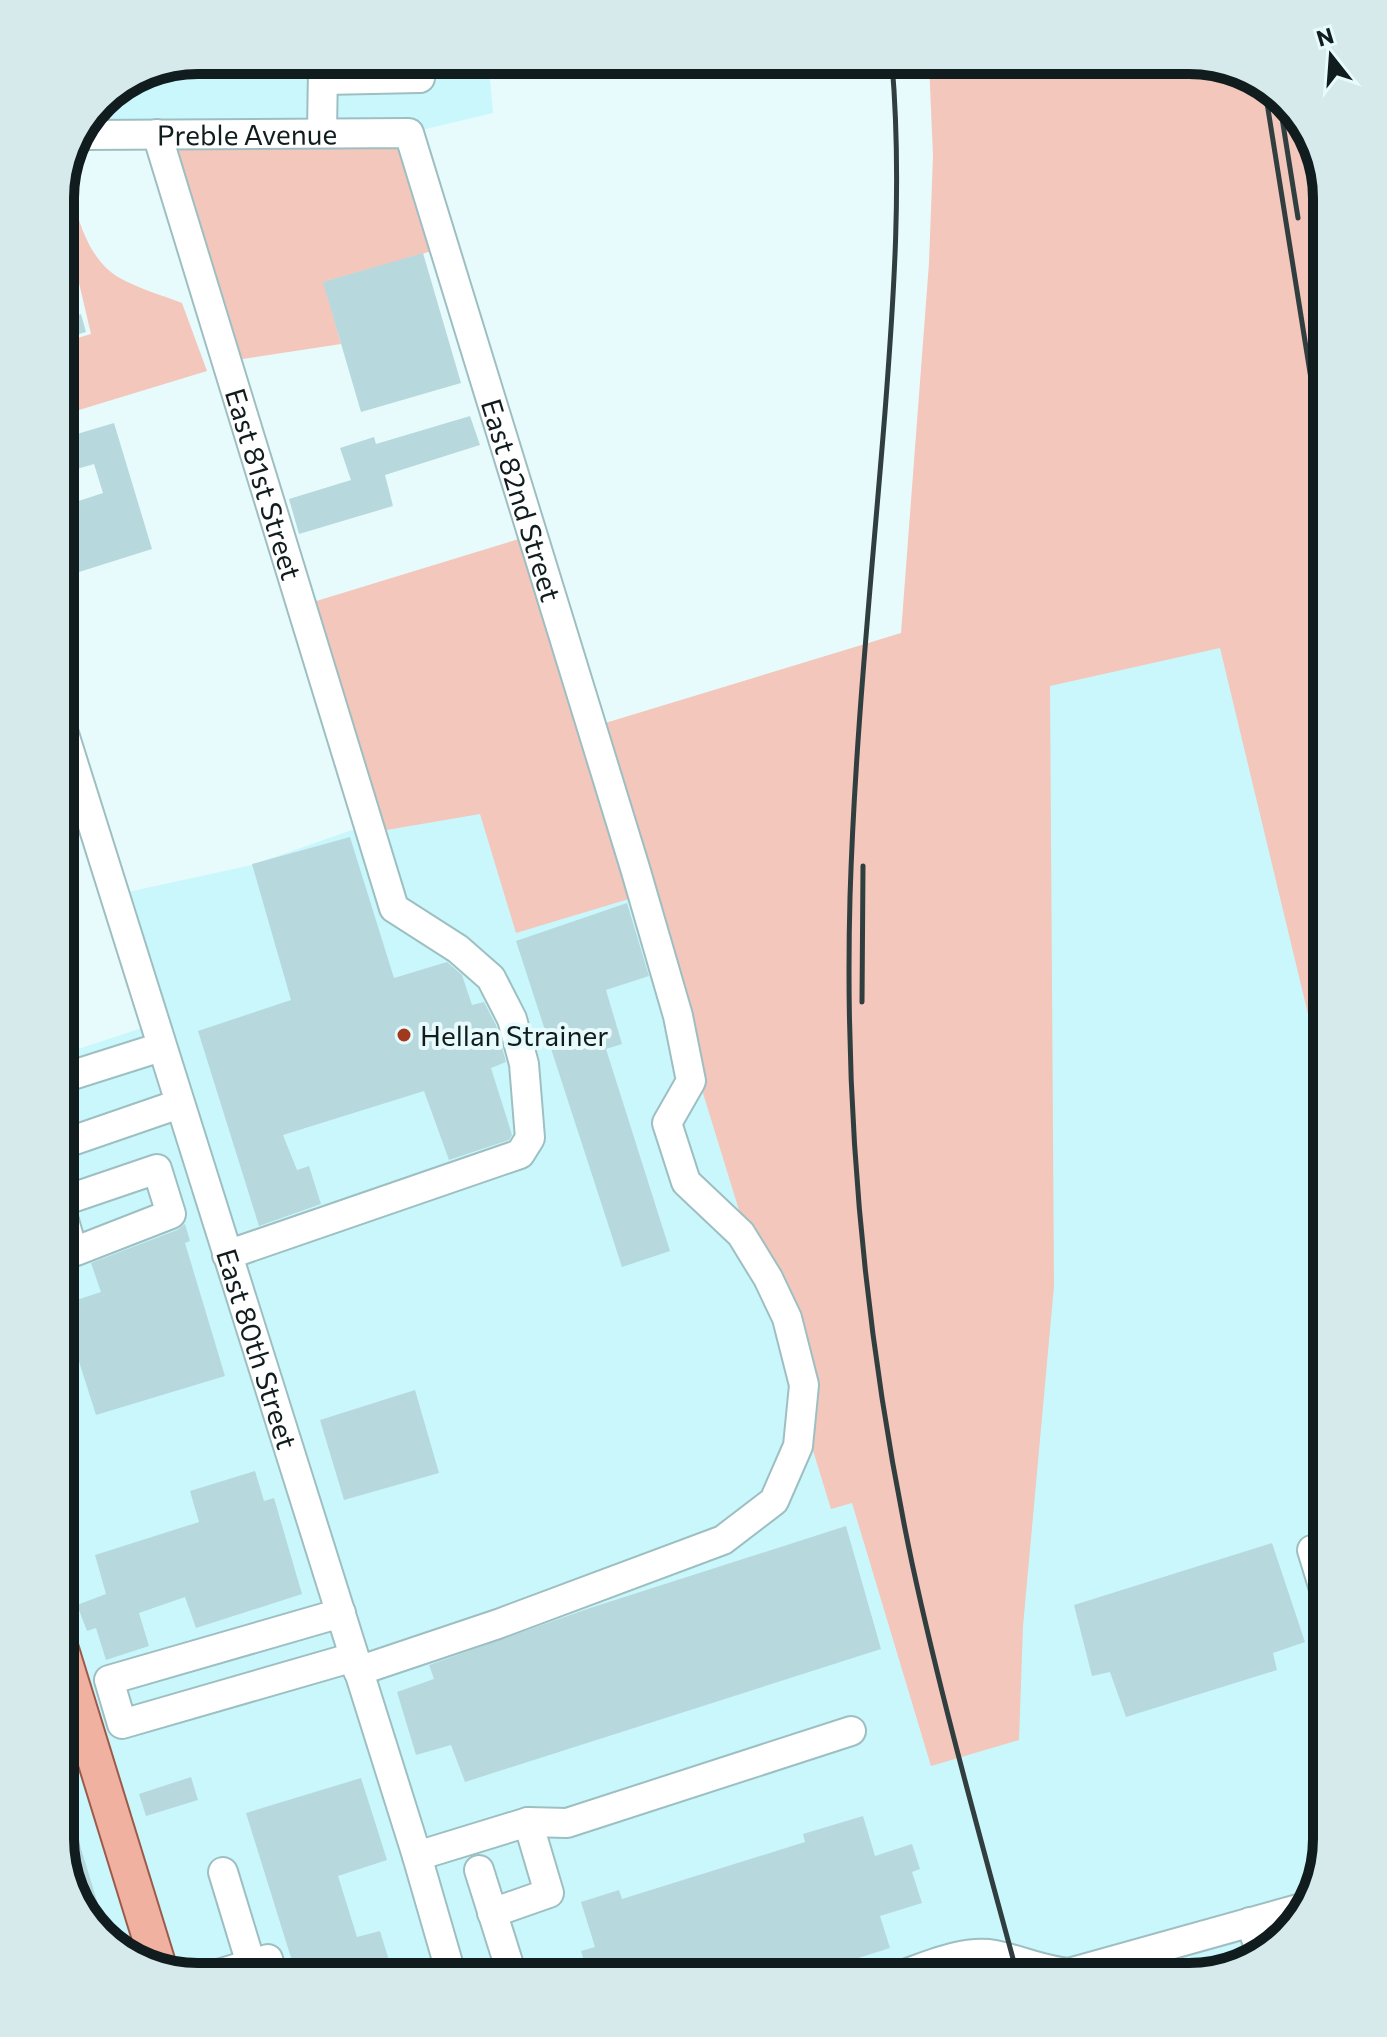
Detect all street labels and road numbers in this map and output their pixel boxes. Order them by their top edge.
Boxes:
street label: Preble Avenue [157,116,337,152]
street label: East 81st Street [219,384,309,584]
street label: East 82nd Street [475,395,569,605]
street label: East 80th Street [210,1244,305,1453]

